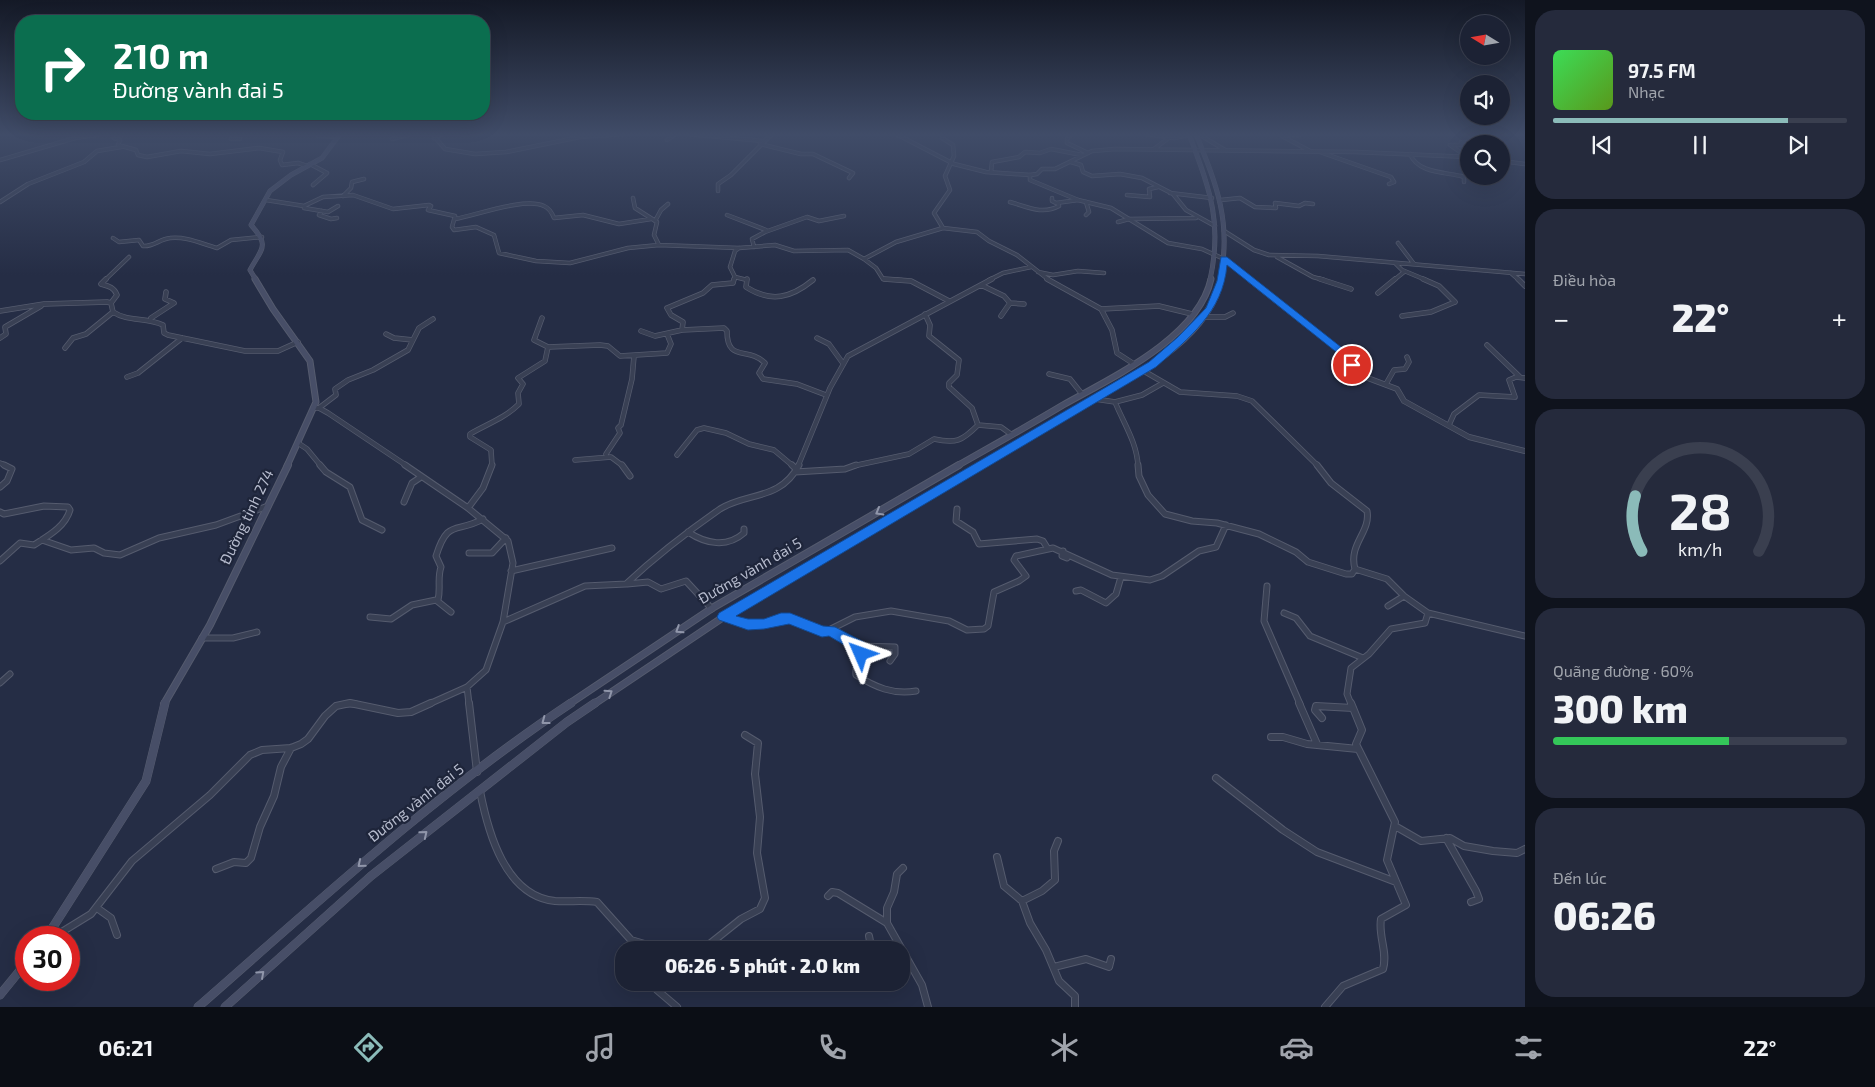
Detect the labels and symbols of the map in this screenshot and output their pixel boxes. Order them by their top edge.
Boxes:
north arrow [1460,15,1510,65]
pin [1331,344,1373,386]
street label: Đường tỉnh 274 [215,466,277,567]
one-way arrow [876,505,885,515]
street label: Đường vành đai 5 [695,533,804,607]
one-way arrow [676,624,685,633]
position arrow [834,627,886,679]
one-way arrow [604,690,613,700]
one-way arrow [541,715,551,724]
street label: Đường vành đai 5 [364,759,467,845]
one-way arrow [418,831,427,839]
one-way arrow [358,858,367,866]
speed limit sign: 30 [15,926,80,991]
one-way arrow [256,971,265,980]

